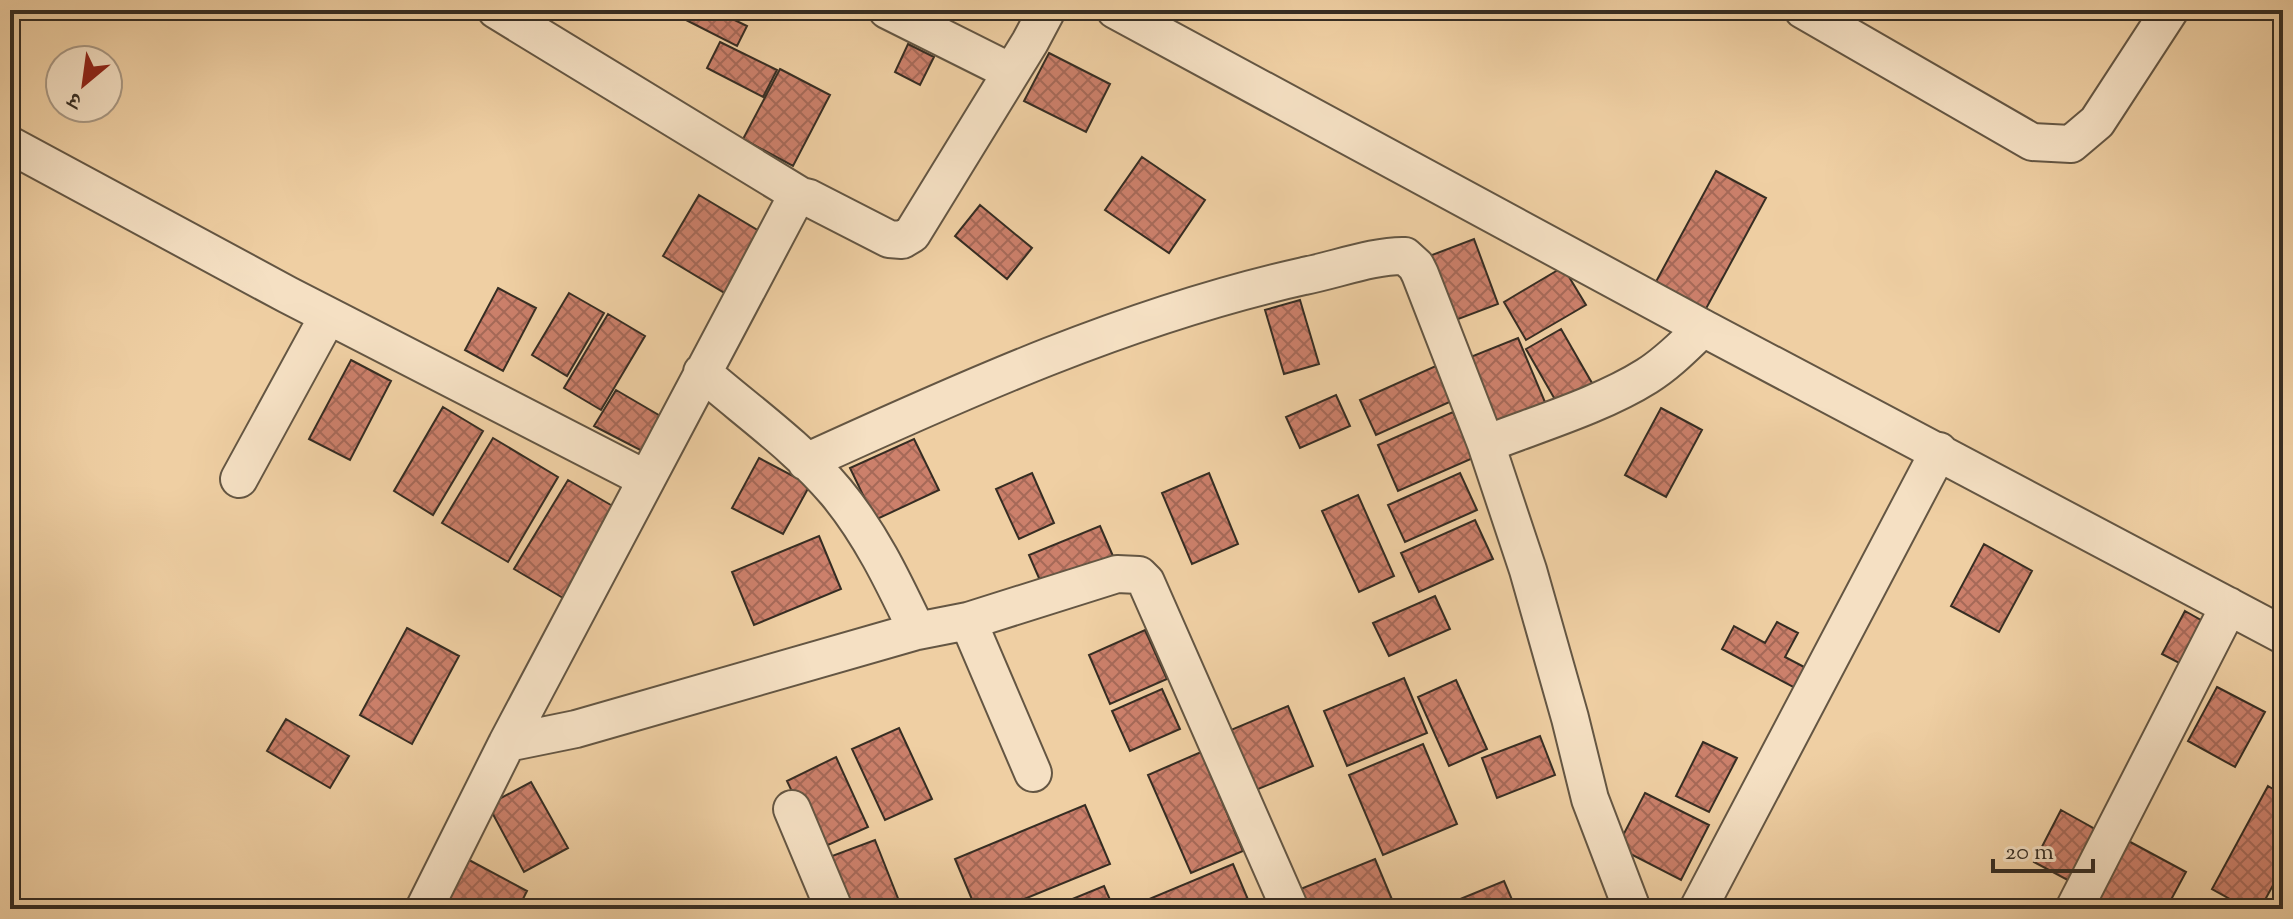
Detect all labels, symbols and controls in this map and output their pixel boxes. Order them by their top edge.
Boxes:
north arrow [44,44,124,124]
text: उ [62,81,90,117]
scale bar [1993,823,2093,873]
text: 20 m [2005,836,2054,870]

